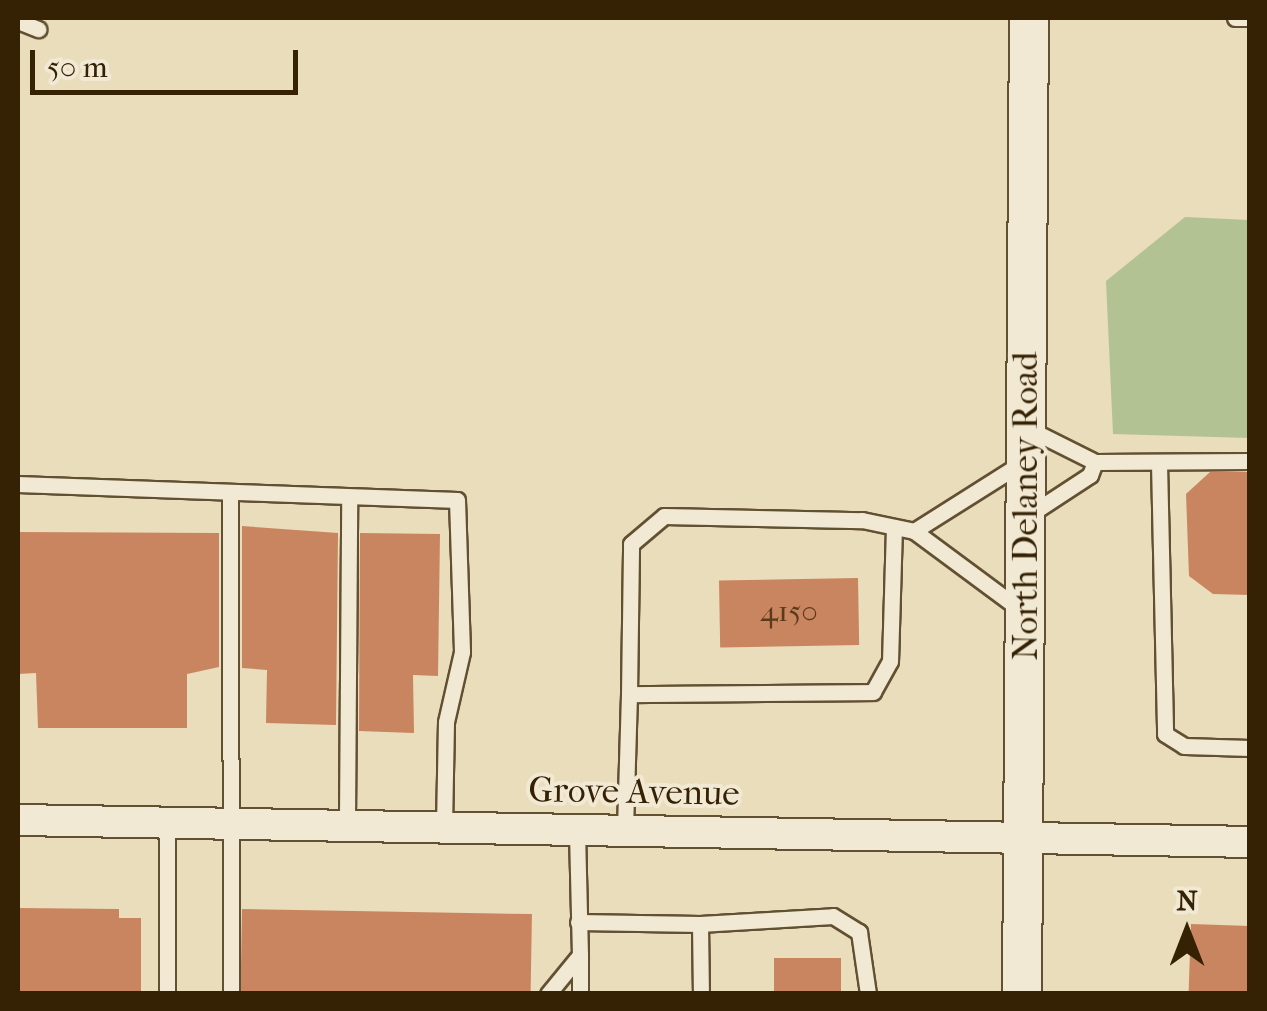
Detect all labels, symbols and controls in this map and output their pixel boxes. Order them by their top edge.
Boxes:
scale bar [35,30,302,92]
text: 50 m [47,50,108,85]
street label: North Delaney Road [1005,352,1047,660]
house number: 4150 [760,594,818,630]
street label: Grove Avenue [528,769,740,815]
north arrow [1137,881,1237,981]
text: N [1176,884,1198,917]

